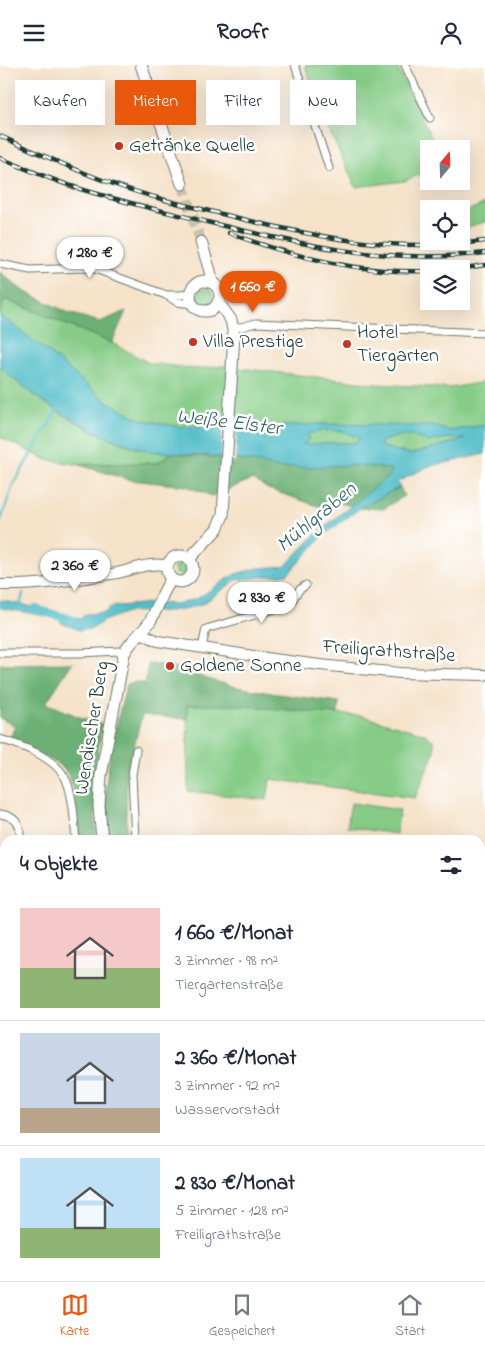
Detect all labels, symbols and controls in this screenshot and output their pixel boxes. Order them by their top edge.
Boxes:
text: Roofr [217,17,268,49]
icon: menu [20,19,48,47]
icon: person [437,19,465,47]
chip: Kaufen [15,80,105,125]
chip: Mieten [115,80,196,125]
chip: Filter [206,80,280,125]
chip: Neu [290,80,356,125]
place label: Getränke Quelle [129,132,255,161]
marker: Getränke Quelle [113,140,125,152]
north arrow [420,140,470,190]
map controls [420,140,470,310]
button: locate [420,200,470,250]
pin: 1 280 € [44,237,136,279]
text: 1 280 € [67,241,113,265]
button: layers [420,260,470,310]
pin: 1 660 € [207,271,299,313]
text: 1 660 € [230,275,276,299]
place label: Hotel Tiergarten [357,319,439,372]
place label: Villa Prestige [202,328,304,358]
marker: Villa Prestige [187,336,199,348]
marker: Hotel Tiergarten [341,338,353,350]
water label: Weiße Elster [175,402,285,445]
water label: Mühlgraben [270,475,365,561]
pin: 2 360 € [29,549,121,592]
text: 2 360 € [51,554,99,578]
pin: 2 830 € [216,581,308,624]
text: 2 830 € [239,586,285,610]
street label: Freiligrathstraße [321,633,456,672]
place label: Goldene Sonne [180,652,302,681]
street label: Wendischer Berg [68,659,119,797]
marker: Goldene Sonne [164,660,176,672]
text: 4 Objekte [20,850,98,880]
icon: filters [437,851,465,879]
text: 1 660 €/Monat [175,919,293,949]
icon: home [60,928,120,988]
text: 3 Zimmer · 98 m² [175,949,278,973]
text: Tiergartenstraße [175,973,283,997]
text: 2 360 €/Monat [175,1044,297,1074]
icon: home [60,1053,120,1113]
text: 3 Zimmer · 92 m² [175,1074,280,1098]
text: Wasservorstadt [175,1098,280,1122]
text: 2 830 €/Monat [175,1169,295,1199]
icon: home [60,1178,120,1238]
text: 5 Zimmer · 128 m² [175,1199,289,1223]
text: Freiligrathstraße [175,1223,281,1247]
tab: Karte [60,1291,89,1342]
tab: Gespeichert [209,1291,276,1342]
tab: Start [395,1291,425,1342]

